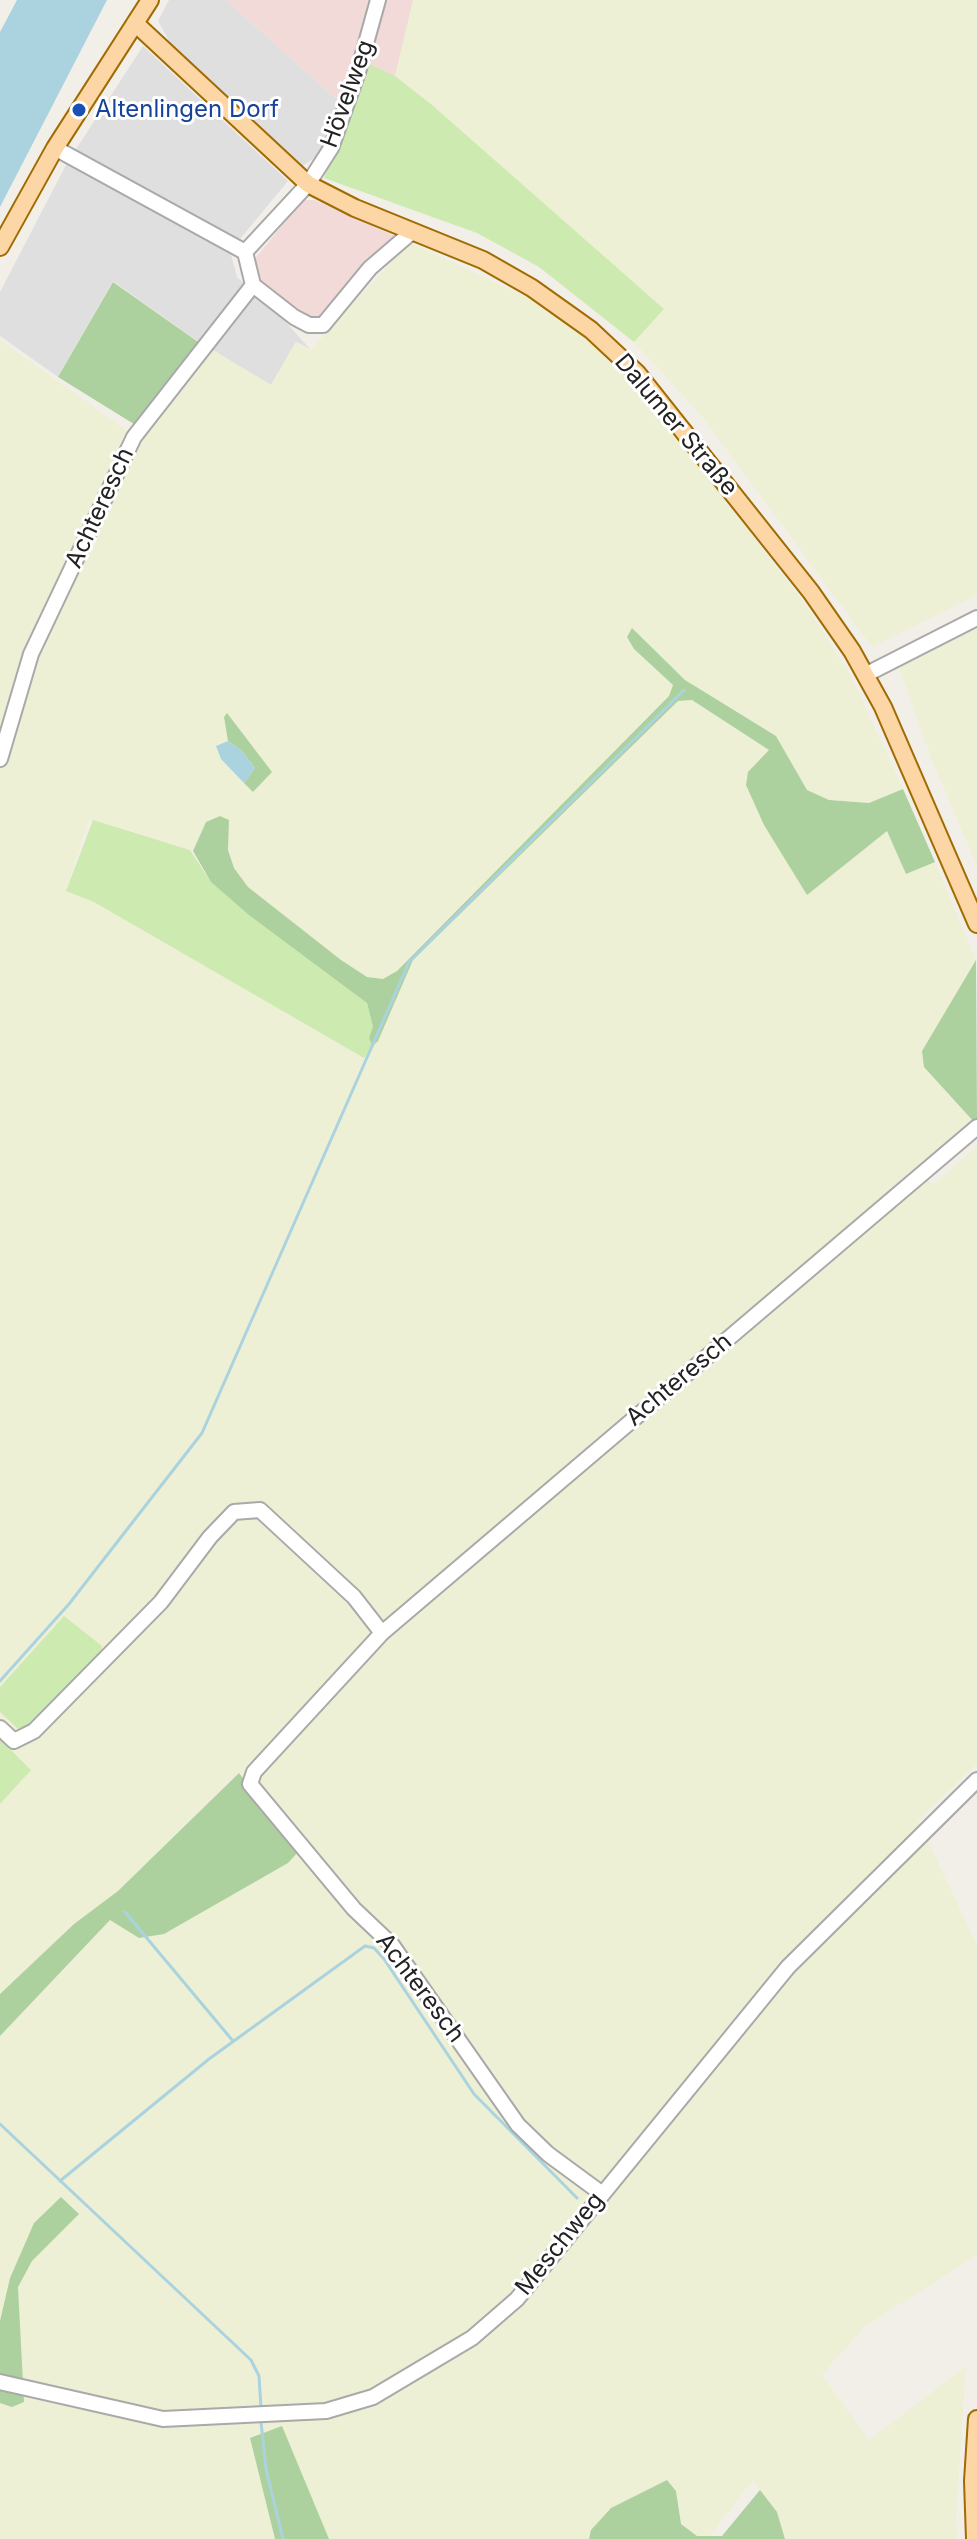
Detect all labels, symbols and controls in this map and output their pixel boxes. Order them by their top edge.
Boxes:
street label: Hövelweg [315,36,381,152]
place label: Altenlingen Dorf [95,96,279,124]
marker: Altenlingen Dorf [70,101,88,119]
street label: Dalumer Straße [608,348,744,502]
street label: Achteresch [60,443,140,573]
street label: Achteresch [620,1327,738,1433]
street label: Achteresch [370,1928,470,2048]
street label: Meschweg [510,2187,610,2301]

